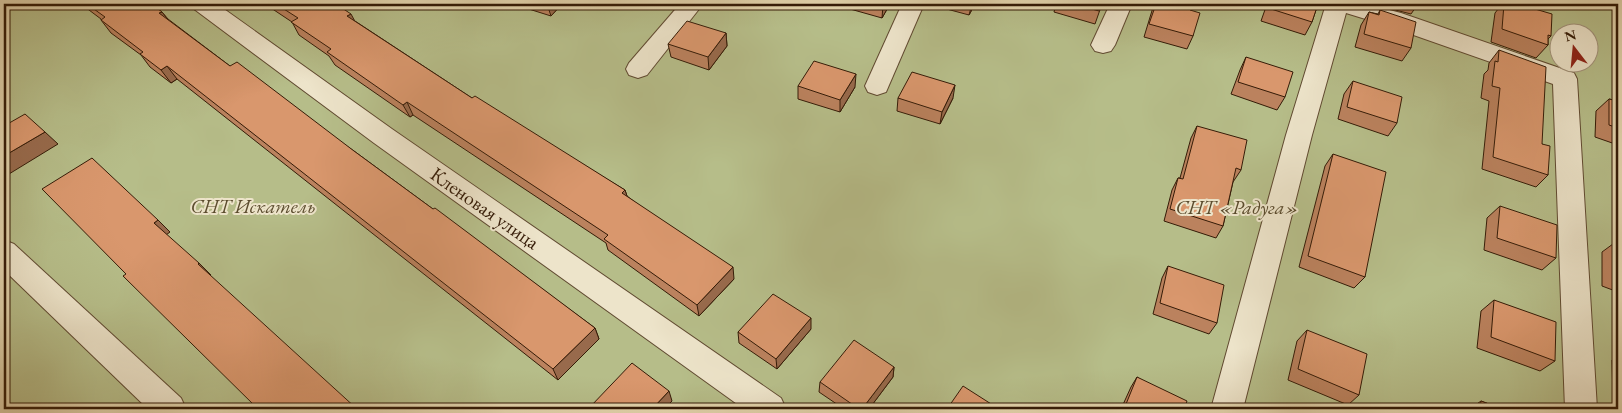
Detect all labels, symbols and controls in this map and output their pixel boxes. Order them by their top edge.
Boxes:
north arrow [1550,22,1600,72]
text: N [1562,25,1579,46]
street label: Кленовая улица [426,161,545,255]
park label: СНТ Искатель [191,193,315,219]
park label: СНТ «Радуга» [1175,194,1299,220]

